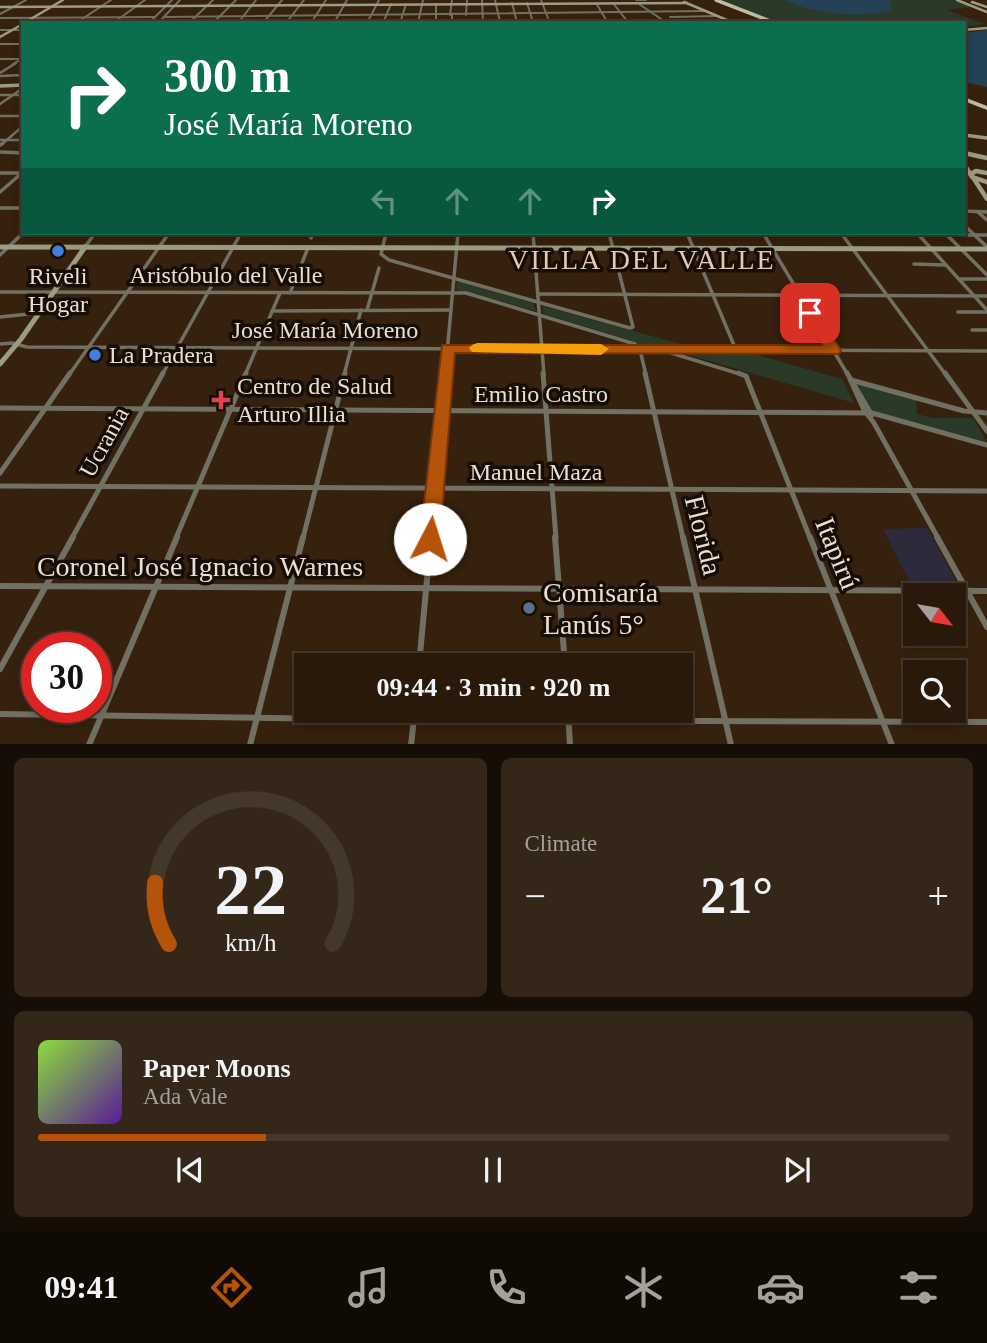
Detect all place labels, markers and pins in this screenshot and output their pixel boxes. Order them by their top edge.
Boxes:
marker: Riveli Hogar [50,243,66,259]
place label: Riveli Hogar [28,263,88,317]
pin [780,283,840,343]
place label: La Pradera [109,342,214,368]
marker: La Pradera [87,347,103,363]
place label: Centro de Salud Arturo Illia [237,373,392,427]
marker: Centro de Salud Arturo Illia [211,390,231,410]
place label: Comisaría Lanús 5° [543,577,659,640]
marker: Comisaría Lanús 5° [521,600,537,616]

